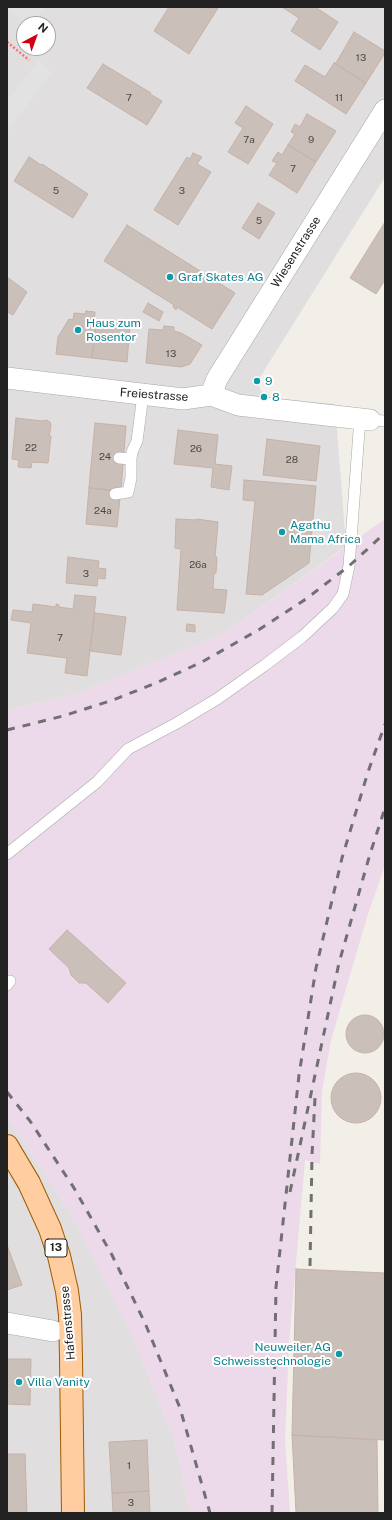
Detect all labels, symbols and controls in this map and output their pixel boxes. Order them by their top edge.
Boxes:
north arrow [16,16,56,56]
text: N [36,20,50,35]
house number: 13 [356,52,366,64]
house number: 7 [126,92,132,104]
house number: 11 [335,92,343,104]
house number: 7a [243,134,255,146]
house number: 9 [308,134,314,146]
house number: 7 [290,163,296,175]
house number: 5 [53,185,59,197]
house number: 3 [179,185,185,197]
street label: Wiesenstrasse [268,214,324,290]
house number: 5 [256,215,262,227]
place label: Graf Skates AG [178,270,264,284]
marker: Graf Skates AG [165,272,175,282]
place label: Haus zum Rosentor [86,316,141,344]
marker: Haus zum Rosentor [73,325,83,335]
house number: 13 [166,348,176,360]
place label: 9 [265,374,272,388]
marker: 9 [252,376,262,386]
street label: Freiestrasse [119,385,189,405]
place label: 8 [272,390,280,404]
marker: 8 [259,392,269,402]
house number: 22 [25,442,37,454]
house number: 26 [190,443,202,455]
house number: 24 [99,451,111,463]
house number: 28 [286,454,298,466]
house number: 24a [94,505,112,517]
place label: Agathu Mama Africa [290,518,361,546]
marker: Agathu Mama Africa [277,527,287,537]
house number: 26a [189,559,207,571]
house number: 3 [83,568,89,580]
house number: 7 [57,632,63,644]
road number: 13 [45,1239,67,1257]
street label: Hafenstrasse [58,1285,78,1361]
place label: Neuweiler AG Schweisstechnologie [213,1340,331,1368]
marker: Neuweiler AG Schweisstechnologie [334,1349,344,1359]
place label: Villa Vanity [27,1375,90,1389]
marker: Villa Vanity [14,1377,24,1387]
house number: 1 [127,1460,131,1472]
house number: 3 [128,1497,134,1509]

